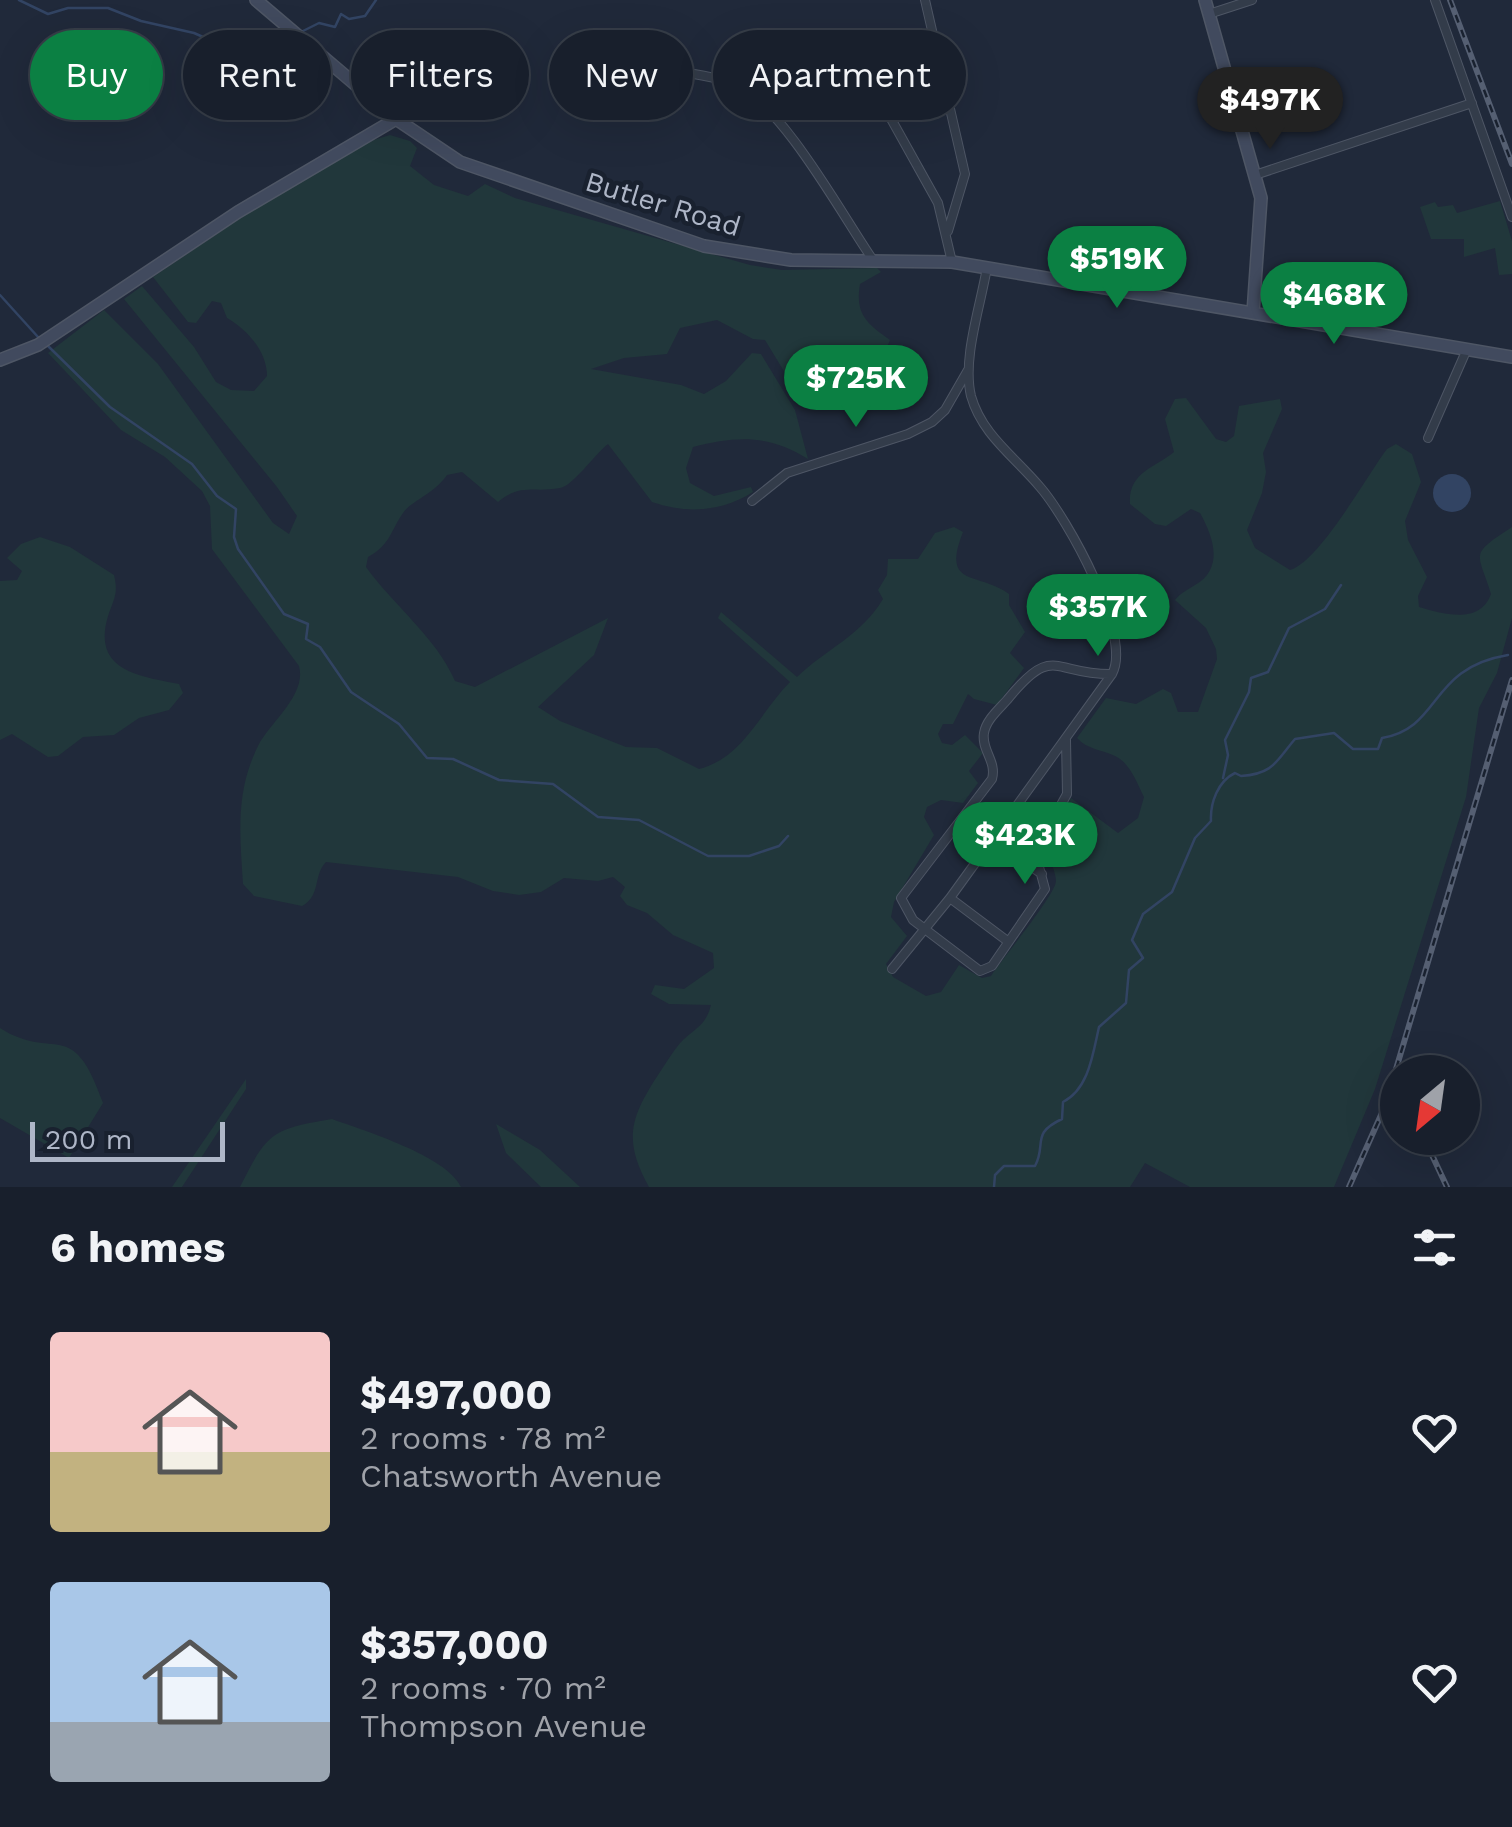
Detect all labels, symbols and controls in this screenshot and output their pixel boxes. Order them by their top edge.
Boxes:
chip: Buy [30,30,163,120]
chip: Rent [183,30,331,120]
chip: Filters [351,30,529,120]
chip: New [549,30,693,120]
chip: Apartment [713,30,966,120]
pin: $497K [1200,67,1340,152]
text: $497K [1219,80,1321,118]
street label: Butler Road [581,165,745,243]
pin: $519K [1047,226,1187,311]
text: $519K [1070,239,1164,277]
pin: $468K [1264,262,1404,347]
text: $468K [1282,275,1386,313]
pin: $725K [786,345,926,430]
text: $725K [806,358,906,396]
pin: $357K [1028,574,1168,659]
text: $357K [1049,587,1147,625]
pin: $423K [955,802,1095,887]
text: $423K [974,815,1076,853]
north arrow [1380,1055,1480,1155]
map controls [1380,1055,1480,1155]
scale bar [30,1117,225,1162]
text: 200 m [45,1123,132,1156]
icon: filters [1407,1220,1462,1275]
text: 6 homes [50,1223,225,1272]
text: $497,000 [360,1370,552,1419]
icon: home [130,1372,250,1492]
icon: heart [1407,1405,1462,1460]
text: 2 rooms · 78 m² [360,1419,606,1457]
text: Chatsworth Avenue [360,1457,662,1495]
text: $357,000 [360,1620,549,1669]
icon: home [130,1622,250,1742]
icon: heart [1407,1655,1462,1710]
text: 2 rooms · 70 m² [360,1669,606,1707]
text: Thompson Avenue [360,1707,647,1745]

